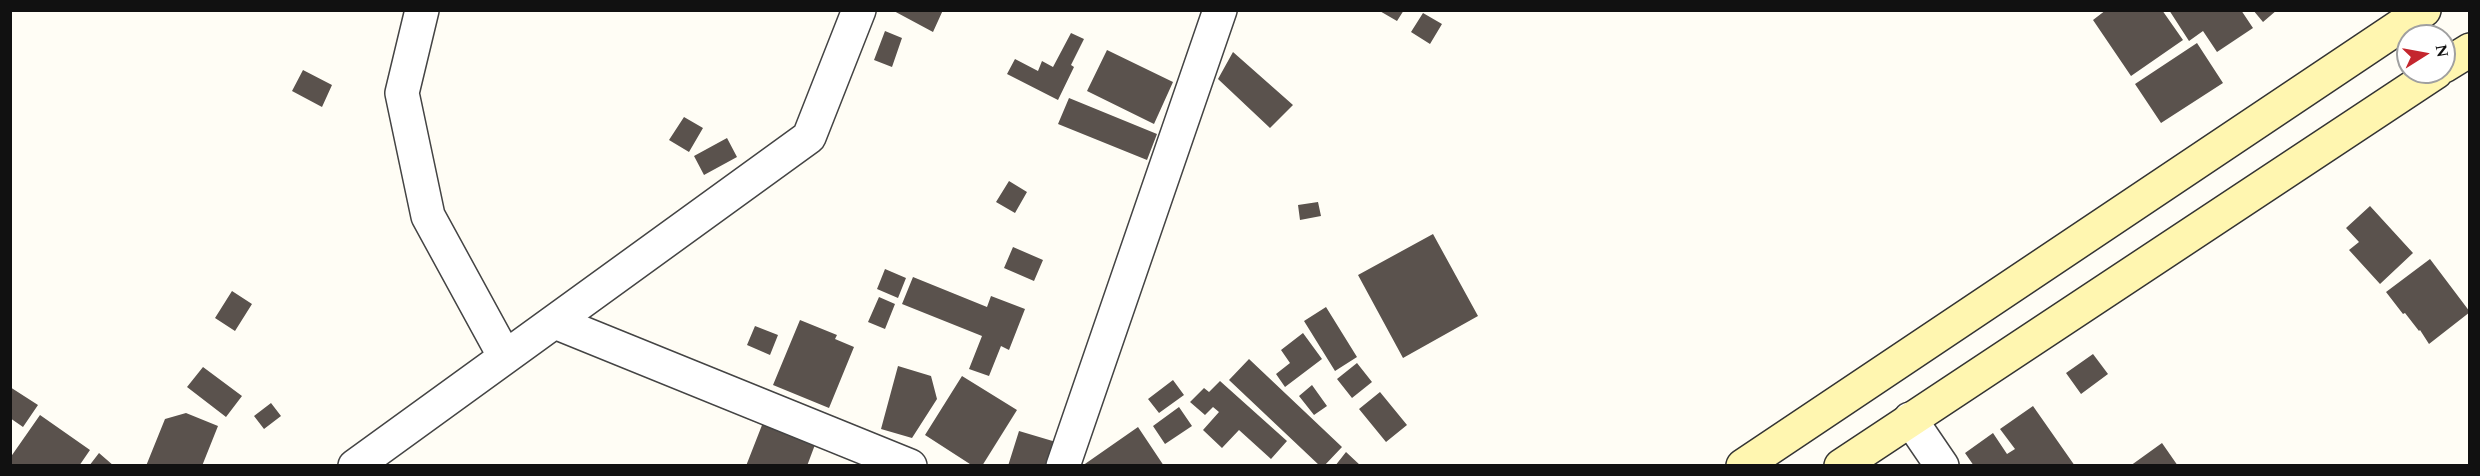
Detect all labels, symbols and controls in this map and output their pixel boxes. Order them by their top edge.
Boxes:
north arrow [2396,24,2456,84]
text: N [2429,42,2455,60]

